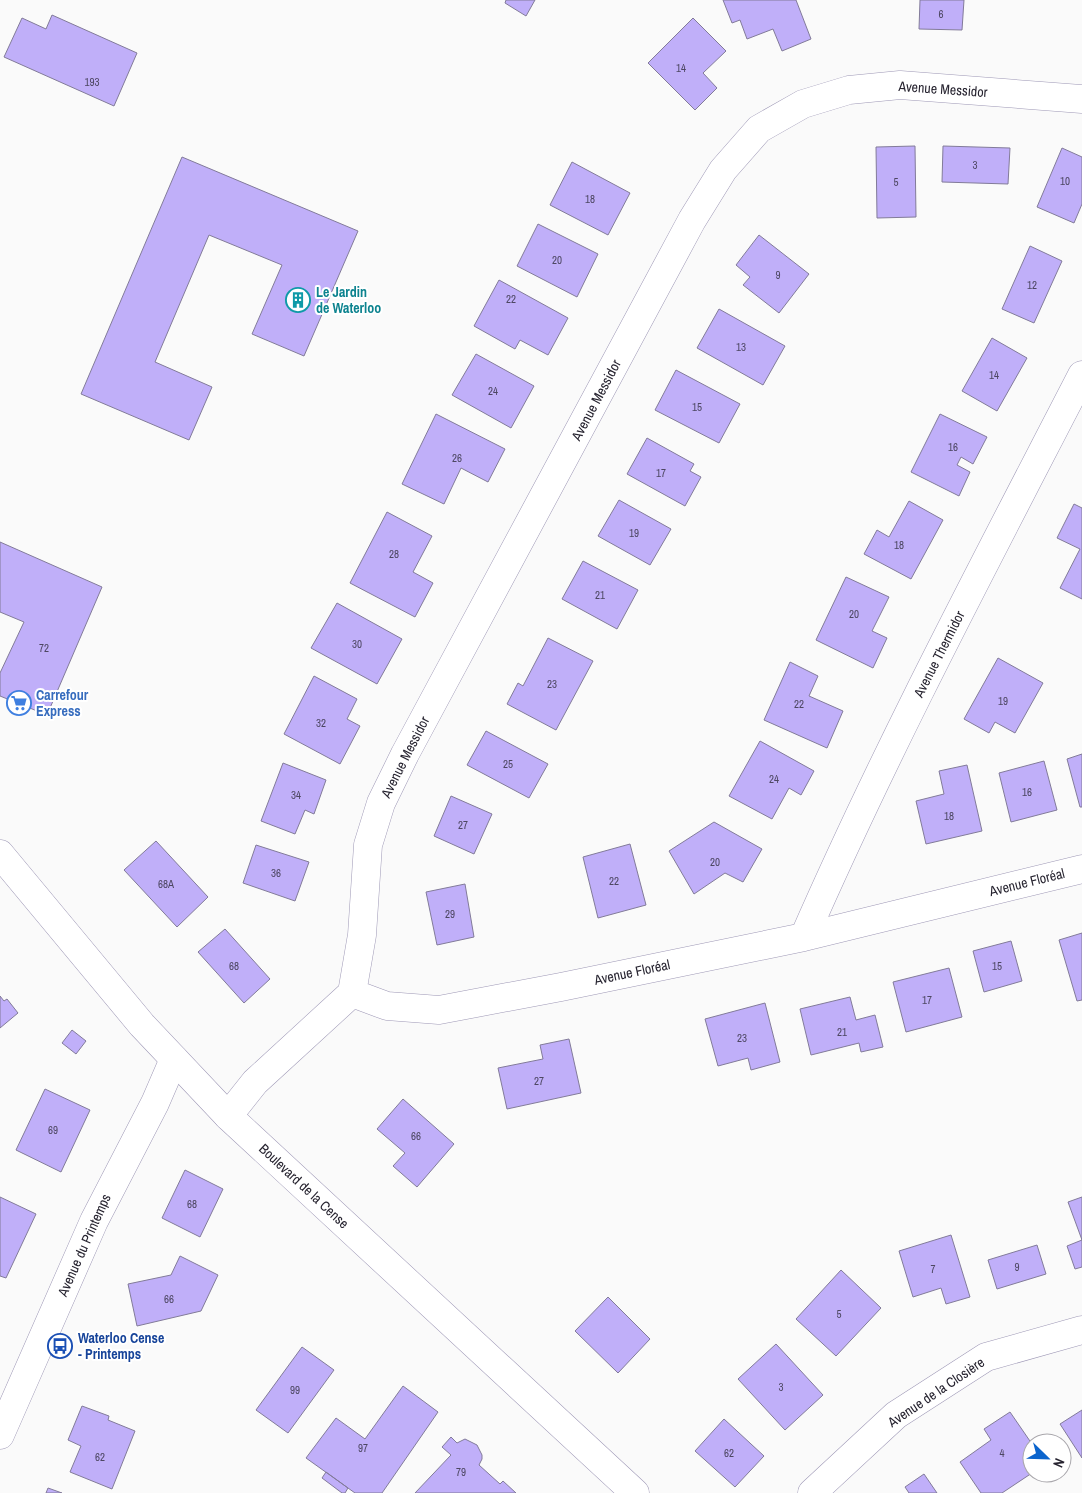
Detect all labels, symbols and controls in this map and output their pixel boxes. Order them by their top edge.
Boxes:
house number: 6 [938,7,944,21]
house number: 14 [676,61,686,75]
house number: 193 [84,75,100,89]
street label: Avenue Messidor [897,77,988,101]
house number: 3 [972,158,978,172]
house number: 10 [1060,174,1070,188]
house number: 5 [893,175,899,189]
house number: 18 [585,192,595,206]
house number: 20 [552,253,562,267]
house number: 9 [775,268,781,282]
house number: 12 [1027,278,1037,292]
place label: Le Jardin de Waterloo [316,283,381,317]
building icon: Le Jardin de Waterloo [285,287,311,313]
house number: 22 [506,292,516,306]
house number: 13 [736,340,746,354]
street label: Avenue Messidor [567,356,625,444]
house number: 14 [989,368,999,382]
house number: 24 [488,384,498,398]
house number: 15 [692,400,702,414]
house number: 16 [948,440,958,454]
house number: 26 [452,451,462,465]
house number: 17 [656,466,666,480]
house number: 19 [629,526,639,540]
house number: 18 [894,538,904,552]
house number: 28 [389,547,399,561]
house number: 21 [595,588,605,602]
house number: 20 [849,607,859,621]
street label: Avenue Thermidor [909,608,969,701]
house number: 30 [352,637,362,651]
house number: 72 [39,641,49,655]
house number: 23 [547,677,557,691]
place label: Carrefour Express [36,686,89,720]
supermarket icon: Carrefour Express [6,690,32,716]
house number: 19 [998,694,1008,708]
house number: 22 [794,697,804,711]
street label: Avenue Messidor [376,713,433,802]
house number: 32 [316,716,326,730]
house number: 25 [503,757,513,771]
house number: 24 [769,772,779,786]
house number: 16 [1022,785,1032,799]
house number: 34 [291,788,301,802]
house number: 18 [944,809,954,823]
house number: 27 [458,818,468,832]
house number: 20 [710,855,720,869]
street label: Avenue Floréal [986,864,1067,900]
house number: 36 [271,866,281,880]
house number: 22 [609,874,619,888]
house number: 68A [158,877,175,891]
house number: 29 [445,907,455,921]
street label: Avenue Floréal [591,955,672,989]
house number: 68 [229,959,239,973]
house number: 15 [992,959,1002,973]
house number: 17 [922,993,932,1007]
house number: 21 [837,1025,847,1039]
house number: 23 [737,1031,747,1045]
house number: 27 [534,1074,544,1088]
house number: 69 [48,1123,58,1137]
house number: 66 [411,1129,421,1143]
street label: Boulevard de la Cense [255,1140,353,1232]
street label: Avenue du Printemps [53,1191,115,1300]
house number: 68 [187,1197,197,1211]
house number: 9 [1014,1260,1020,1274]
house number: 7 [930,1262,936,1276]
house number: 66 [164,1292,174,1306]
house number: 5 [836,1307,842,1321]
place label: Waterloo Cense - Printemps [78,1329,164,1363]
bus stop icon: Waterloo Cense - Printemps [47,1333,73,1359]
street label: Avenue de la Closière [883,1353,988,1432]
house number: 3 [778,1380,784,1394]
house number: 99 [290,1383,300,1397]
north arrow [1022,1433,1072,1483]
house number: 97 [358,1441,368,1455]
house number: 62 [724,1446,734,1460]
house number: 4 [999,1446,1005,1460]
house number: 62 [95,1450,105,1464]
text: N [1049,1456,1069,1470]
house number: 79 [456,1465,466,1479]

